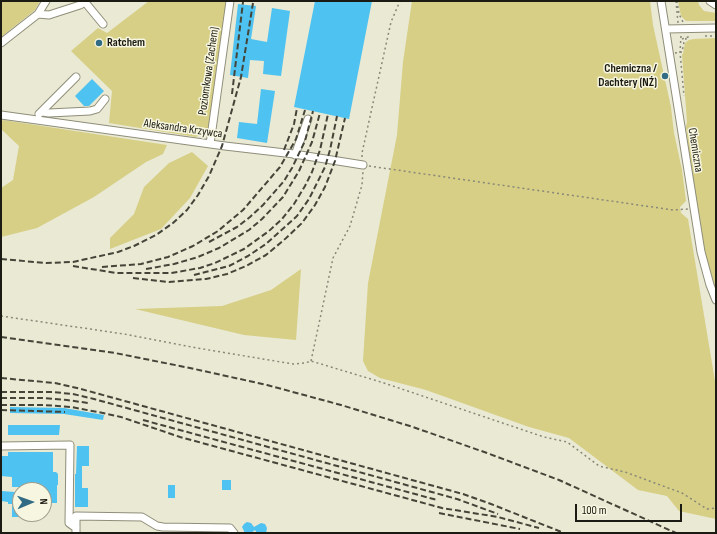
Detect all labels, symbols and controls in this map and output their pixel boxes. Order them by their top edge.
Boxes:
street label: Poziomkowa (Zachem) [196,26,222,116]
place label: Ratchem [107,36,145,50]
marker: Ratchem [94,38,104,48]
place label: Chemiczna / Dachtery (NŹ) [598,62,657,90]
marker: Chemiczna / Dachtery (NŹ) [660,71,670,81]
street label: Aleksandra Krzywca [143,116,223,142]
street label: Chemiczna [684,127,706,173]
north arrow [12,482,52,522]
scale bar [577,496,684,522]
text: N [37,498,50,505]
text: 100 m [582,503,607,518]

